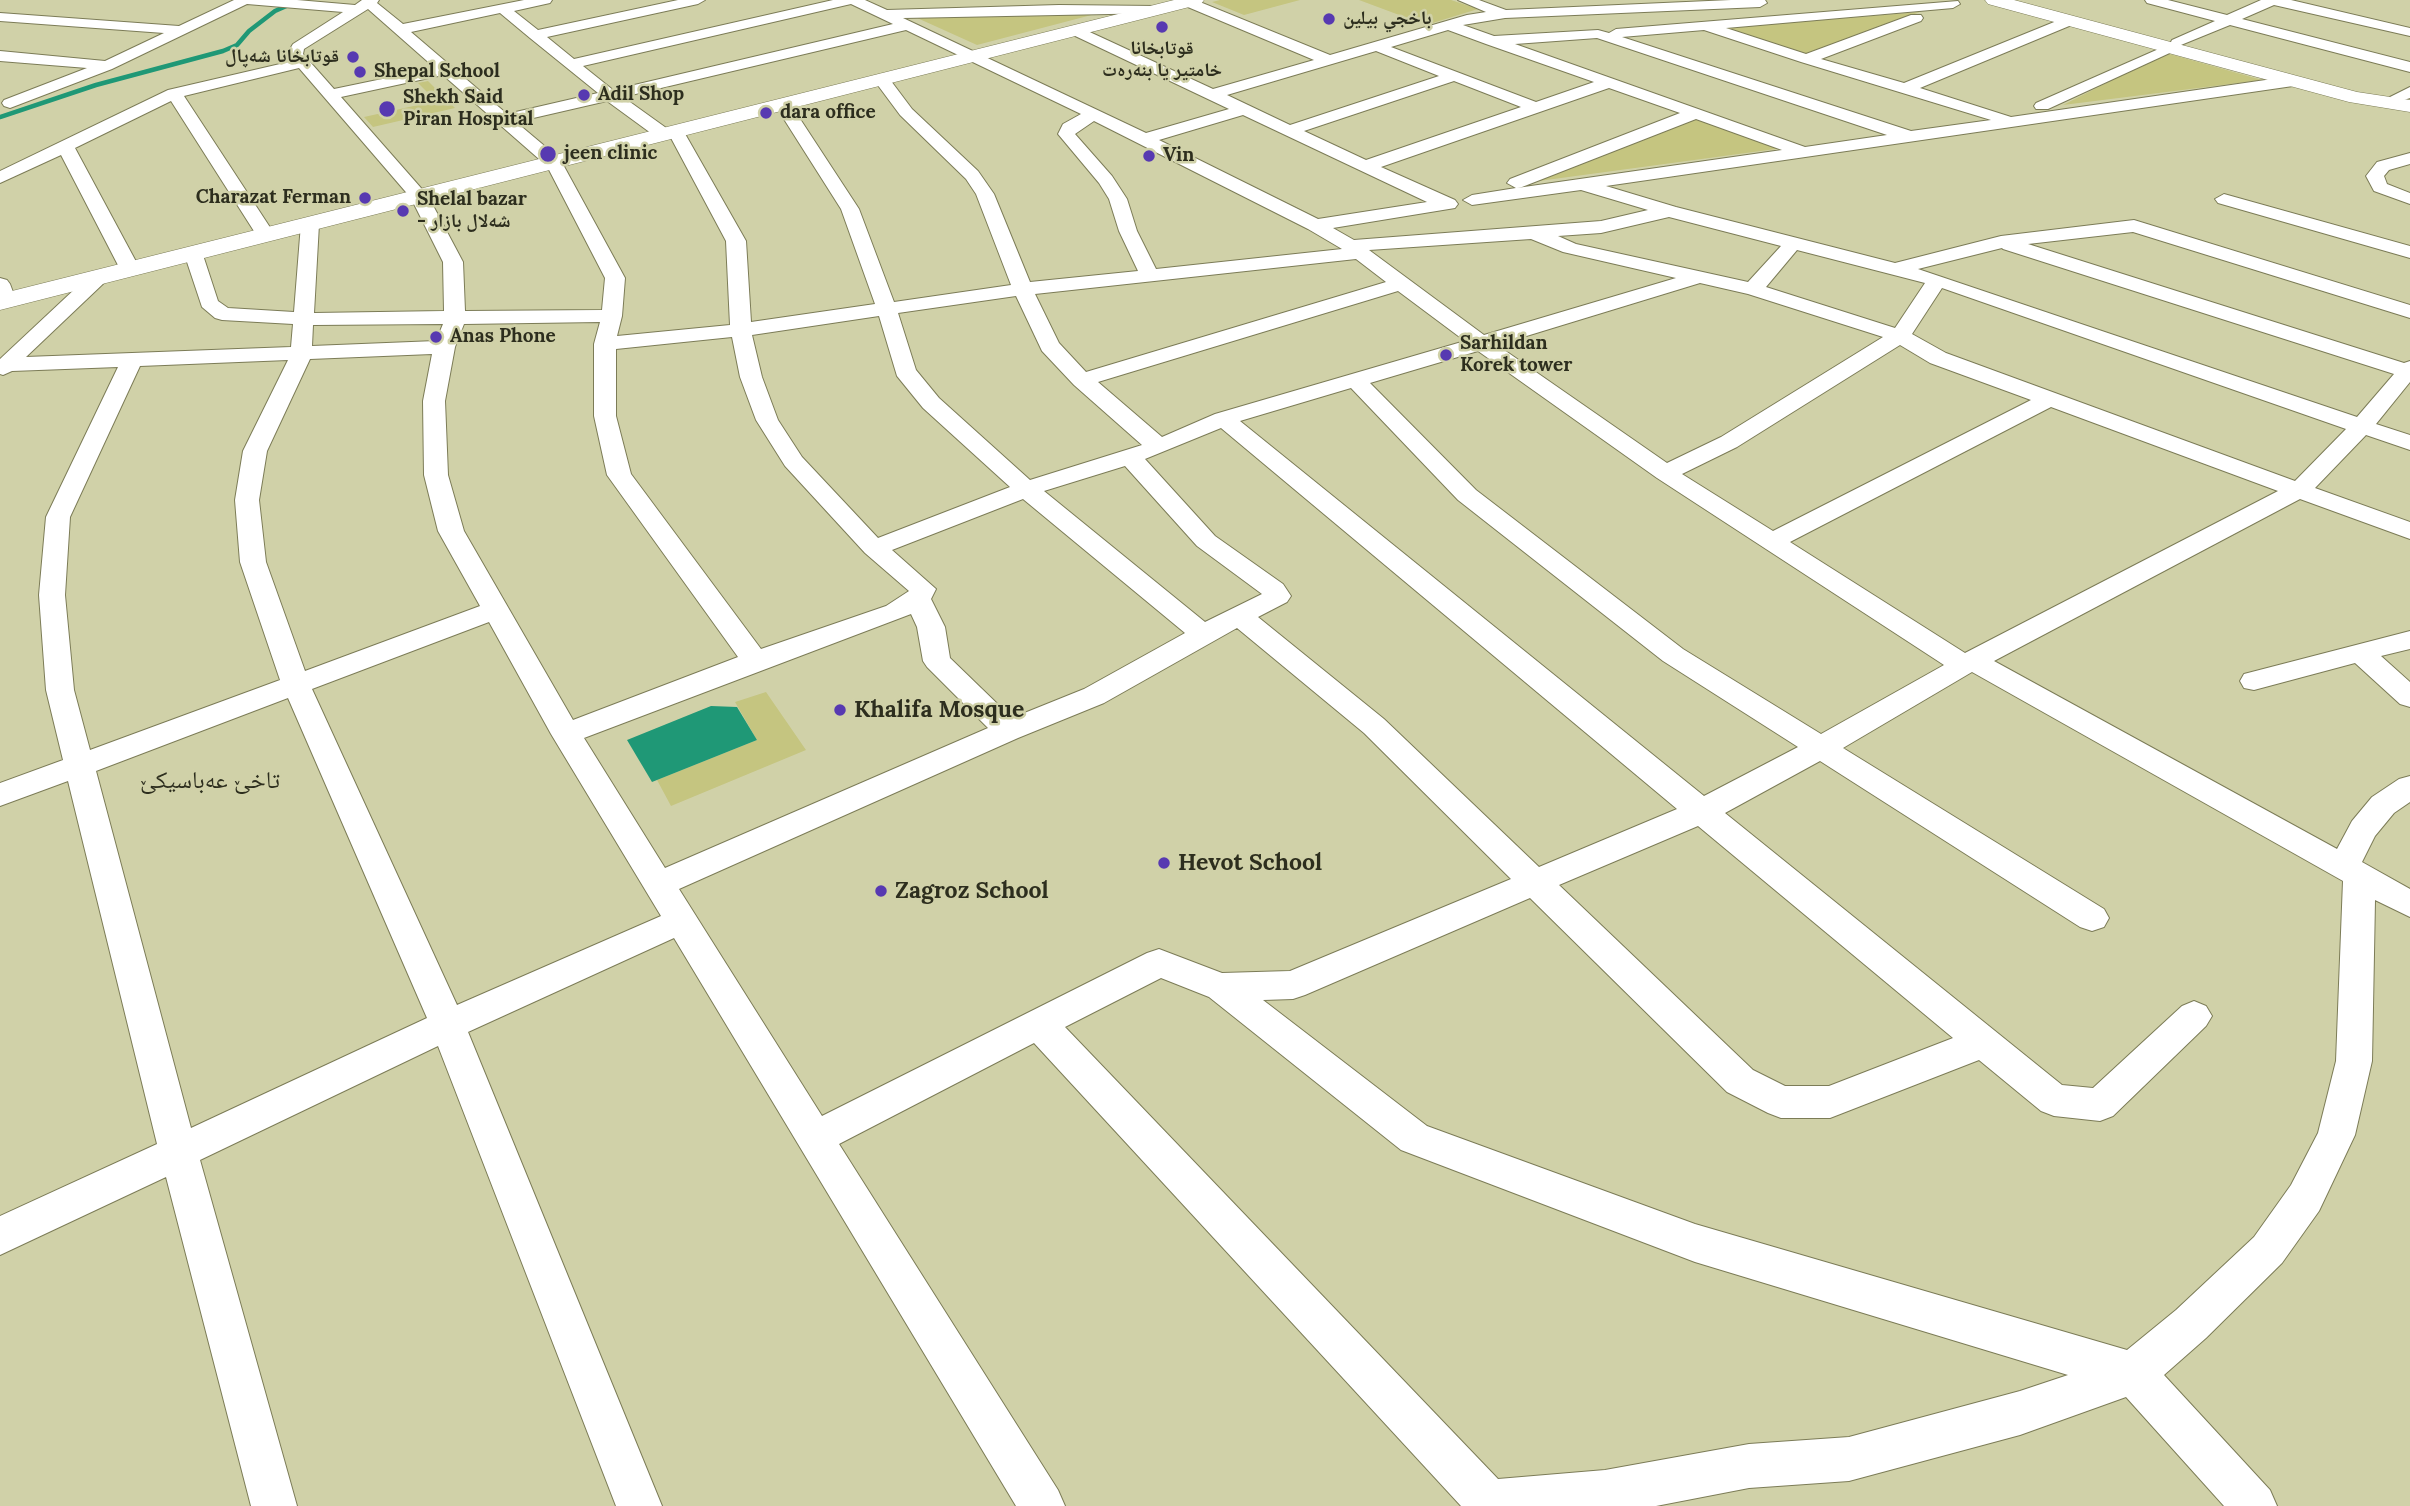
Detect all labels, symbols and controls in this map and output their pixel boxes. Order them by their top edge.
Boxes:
place label: باخجي بيلين [1343,8,1432,30]
marker: باخجي بيلين [1321,11,1337,27]
marker: قوتابخانا خامتیر یا بنەرەت [1154,19,1170,35]
place label: قوتابخانا خامتیر یا بنەرەت [1102,38,1222,82]
place label: قوتابخانا شەپال [225,46,339,68]
marker: قوتابخانا شەپال [345,49,361,65]
place label: Shepal School [374,61,500,83]
marker: Shepal School [352,64,368,80]
place label: Adil Shop [598,84,684,106]
place label: Shekh Said Piran Hospital [403,87,534,131]
marker: Adil Shop [576,87,592,103]
marker: Shekh Said Piran Hospital [377,99,397,119]
place label: dara office [780,102,876,124]
marker: dara office [758,105,774,121]
place label: jeen clinic [564,143,657,165]
marker: jeen clinic [538,144,558,164]
place label: Vin [1163,145,1194,167]
marker: Vin [1141,148,1157,164]
place label: Charazat Ferman [196,187,351,209]
place label: Shelal bazar - شەلال بازار [417,189,527,233]
marker: Charazat Ferman [357,190,373,206]
marker: Shelal bazar - شەلال بازار [395,203,411,219]
place label: Anas Phone [450,326,556,348]
marker: Anas Phone [428,329,444,345]
place label: Sarhildan Korek tower [1460,333,1572,377]
marker: Sarhildan Korek tower [1438,347,1454,363]
place label: Khalifa Mosque [854,696,1024,724]
marker: Khalifa Mosque [832,702,848,718]
district label: تاخێ عه‌باسيكێ [140,767,280,795]
place label: Hevot School [1178,849,1322,877]
marker: Hevot School [1156,855,1172,871]
place label: Zagroz School [895,877,1049,905]
marker: Zagroz School [873,883,889,899]

